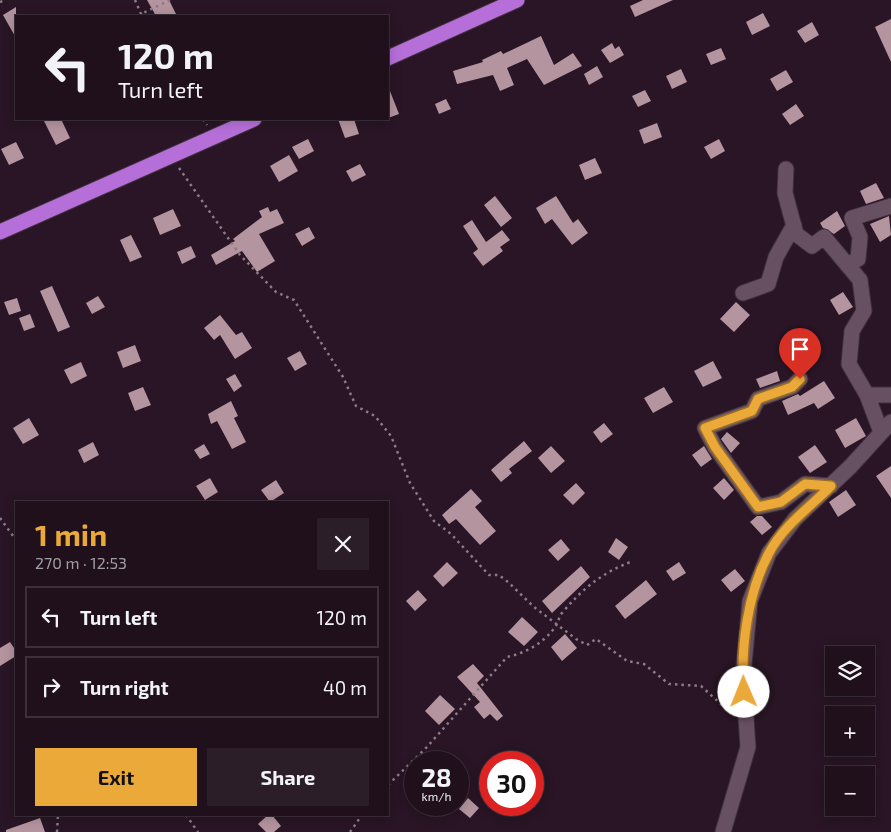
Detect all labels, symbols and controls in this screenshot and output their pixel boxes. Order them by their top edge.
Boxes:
text: 120 m [118,34,214,76]
icon: left [35,35,100,100]
text: Turn left [118,76,203,102]
pin [779,328,821,379]
icon: arrive [786,335,814,363]
text: 1 min [35,516,107,552]
button: close [317,518,369,570]
text: 270 m · 12:53 [35,553,127,572]
icon: left [37,603,65,631]
text: Turn left [80,606,157,629]
text: 120 m [316,606,367,629]
map controls [825,646,875,816]
button: layers [825,646,875,696]
position arrow [717,665,769,717]
icon: right [37,673,65,701]
text: Turn right [80,676,168,699]
text: 40 m [323,676,367,699]
button: + [825,706,875,756]
button: Exit [35,748,197,806]
button: Share [207,748,369,806]
speed limit sign: 30 [479,751,544,816]
text: 28 [421,762,452,792]
button: − [825,766,875,816]
text: km/h [422,789,451,803]

